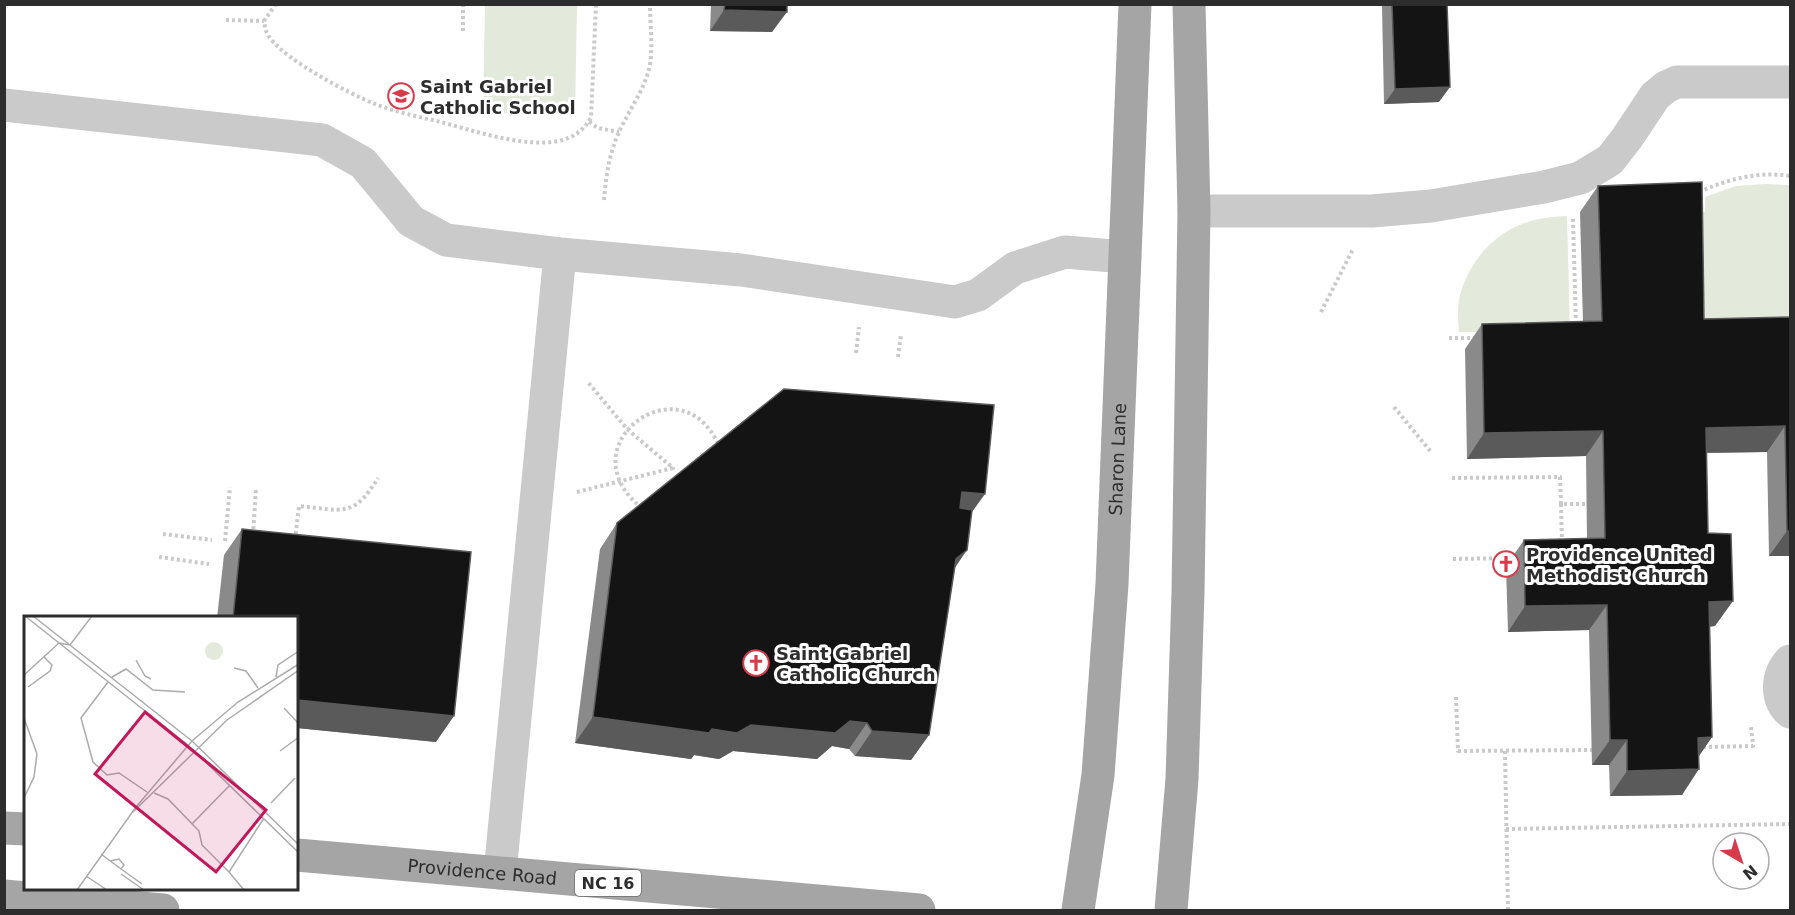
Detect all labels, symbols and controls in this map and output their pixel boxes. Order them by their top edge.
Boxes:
place label: Saint Gabriel Catholic School [420,76,576,118]
school or university icon: Saint Gabriel Catholic School [386,81,416,111]
street label: Sharon Lane [1104,402,1130,516]
place label: Providence United Methodist Church [1526,544,1713,586]
church icon: Providence United Methodist Church [1491,549,1521,579]
inset map [24,616,298,891]
place label: Saint Gabriel Catholic Church [776,643,936,685]
church icon: Saint Gabriel Catholic Church [741,648,771,678]
north arrow [1711,831,1771,891]
street label: Providence Road [407,854,558,888]
text: N [1739,861,1761,884]
road number: NC 16 [575,870,641,896]

